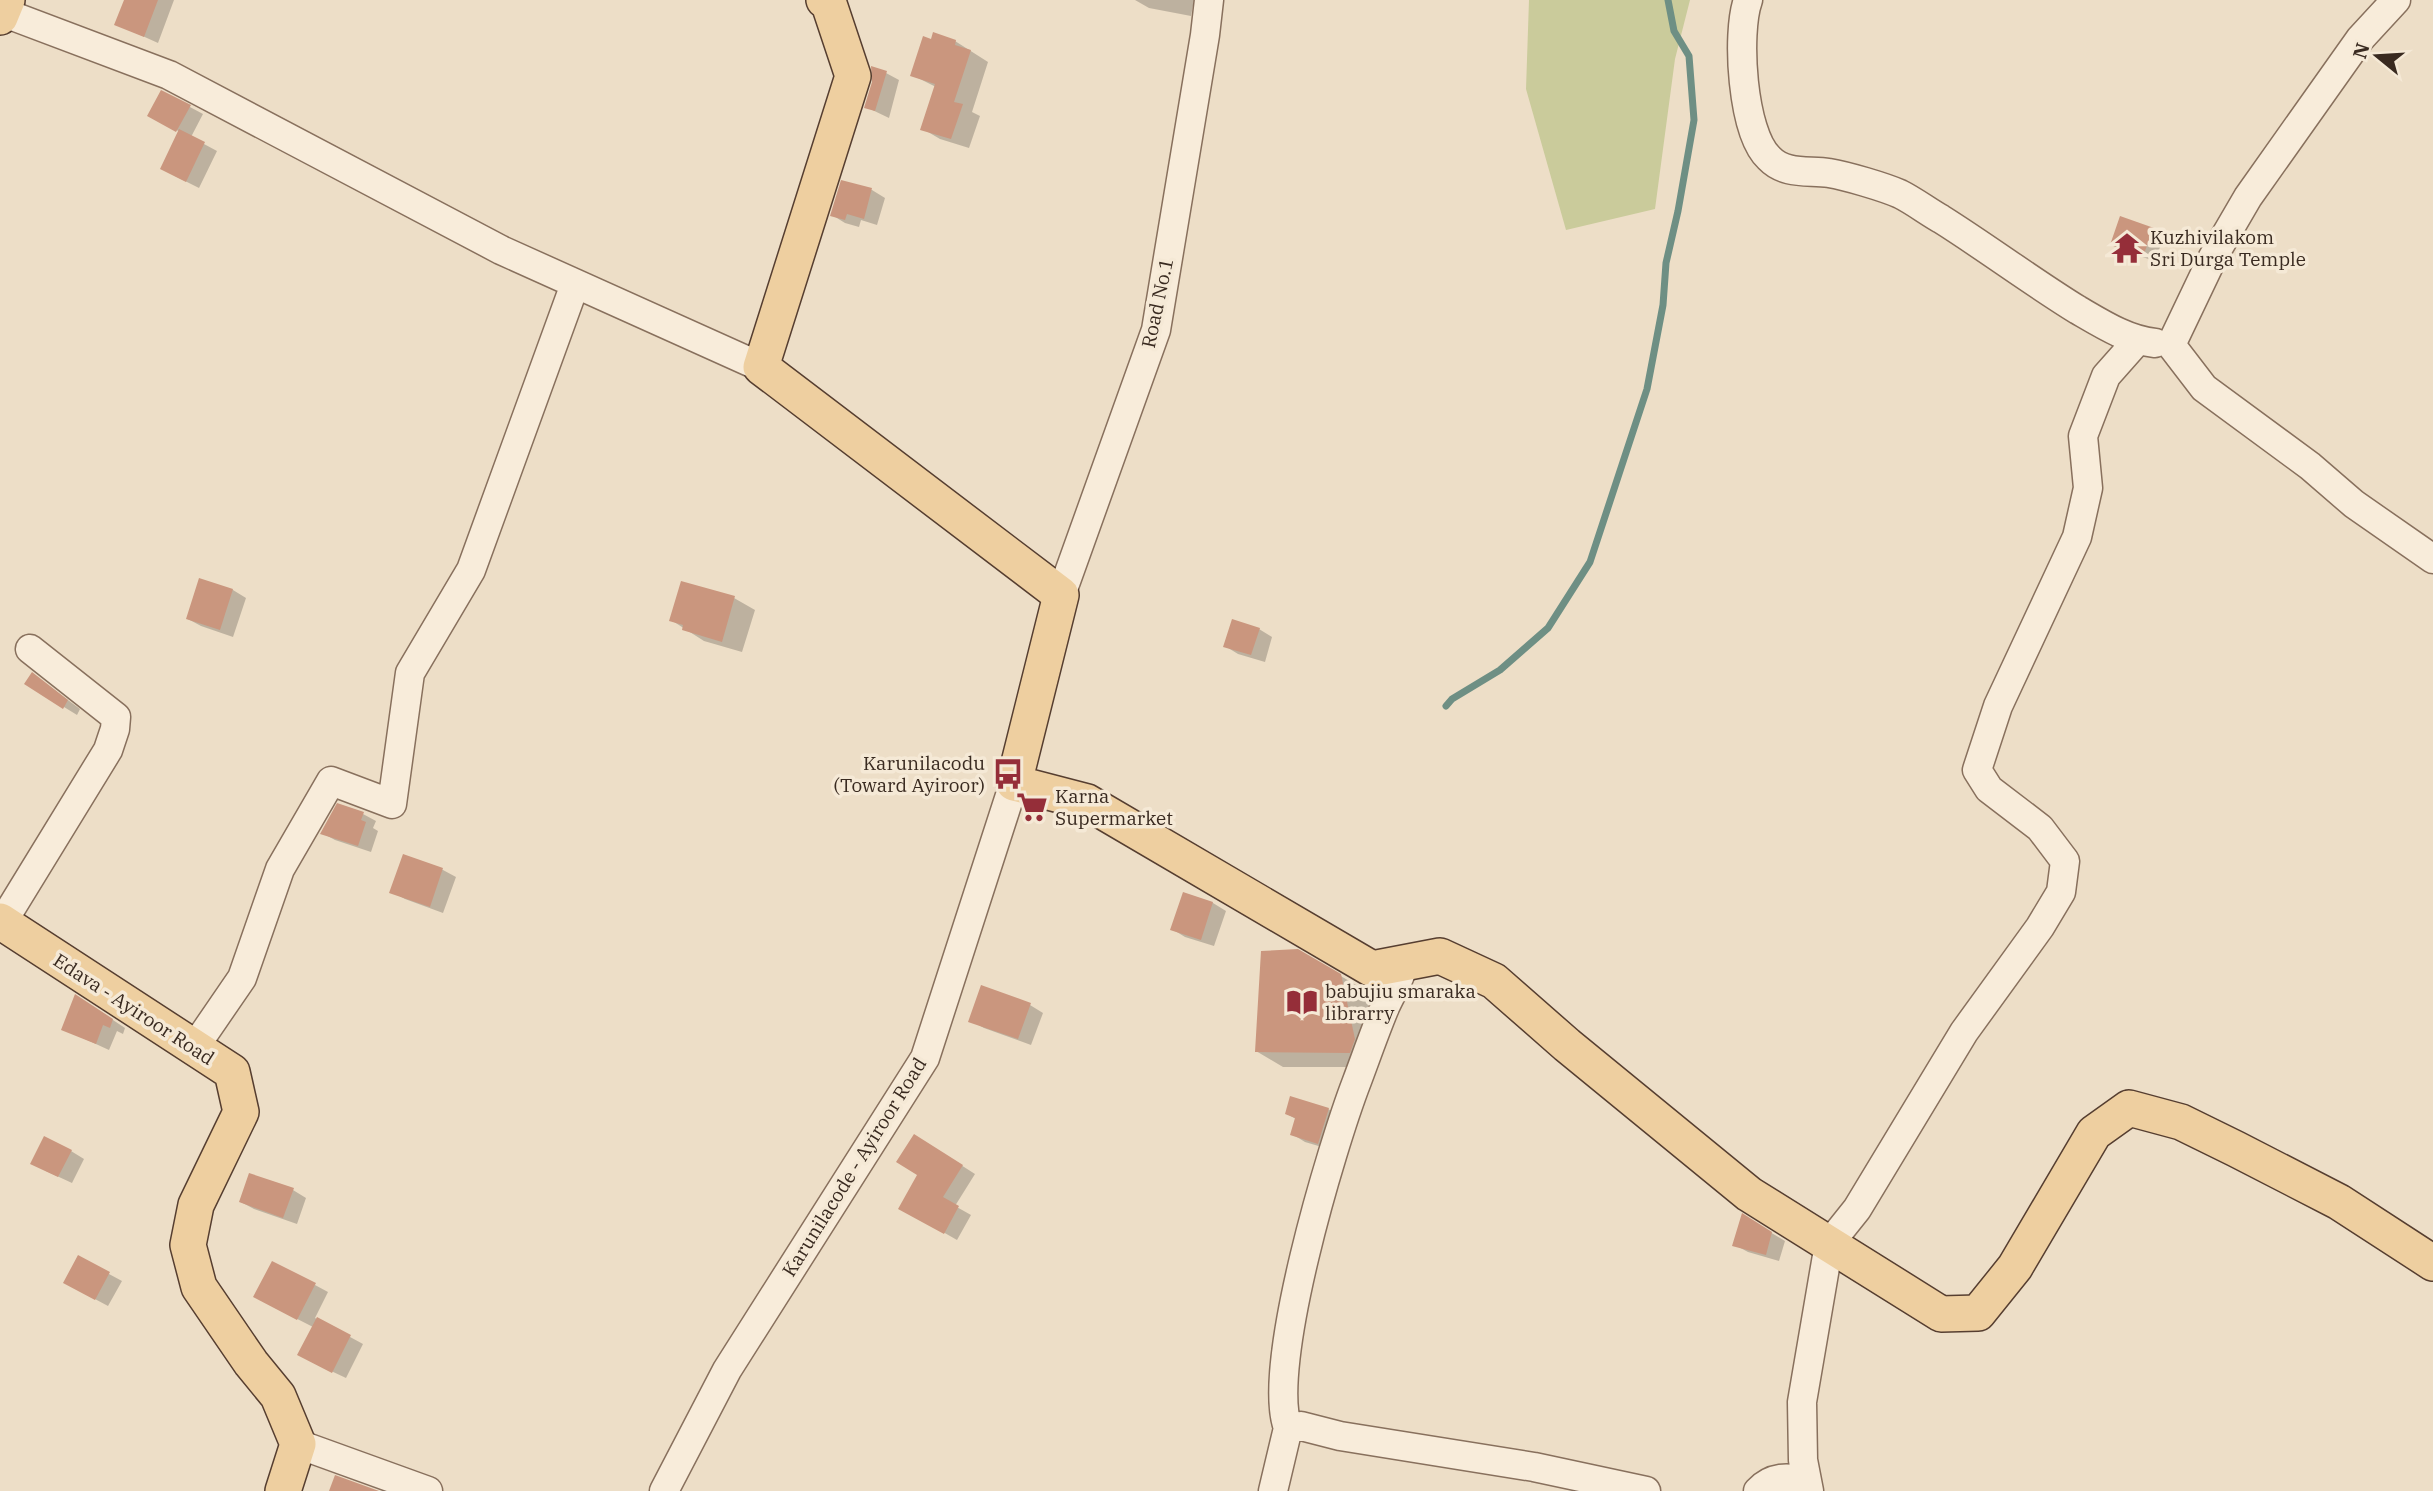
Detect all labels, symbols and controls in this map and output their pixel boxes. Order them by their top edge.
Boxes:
north arrow [2342,21,2412,91]
text: N [2347,40,2375,62]
place label: Kuzhivilakom Sri Durga Temple [2150,225,2306,271]
temple icon: Kuzhivilakom Sri Durga Temple [2110,231,2144,265]
street label: Road No.1 [1136,256,1178,350]
place label: Karunilacodu (Toward Ayiroor) [833,751,985,797]
bus stop icon: Karunilacodu (Toward Ayiroor) [991,757,1025,791]
place label: Karna Supermarket [1055,784,1173,830]
supermarket icon: Karna Supermarket [1015,790,1049,824]
street label: Edava - Ayiroor Road [49,948,219,1070]
place label: babujiu smaraka librarry [1325,979,1476,1025]
library icon: babujiu smaraka librarry [1285,985,1319,1019]
street label: Karunilacode - Ayiroor Road [777,1053,931,1281]

